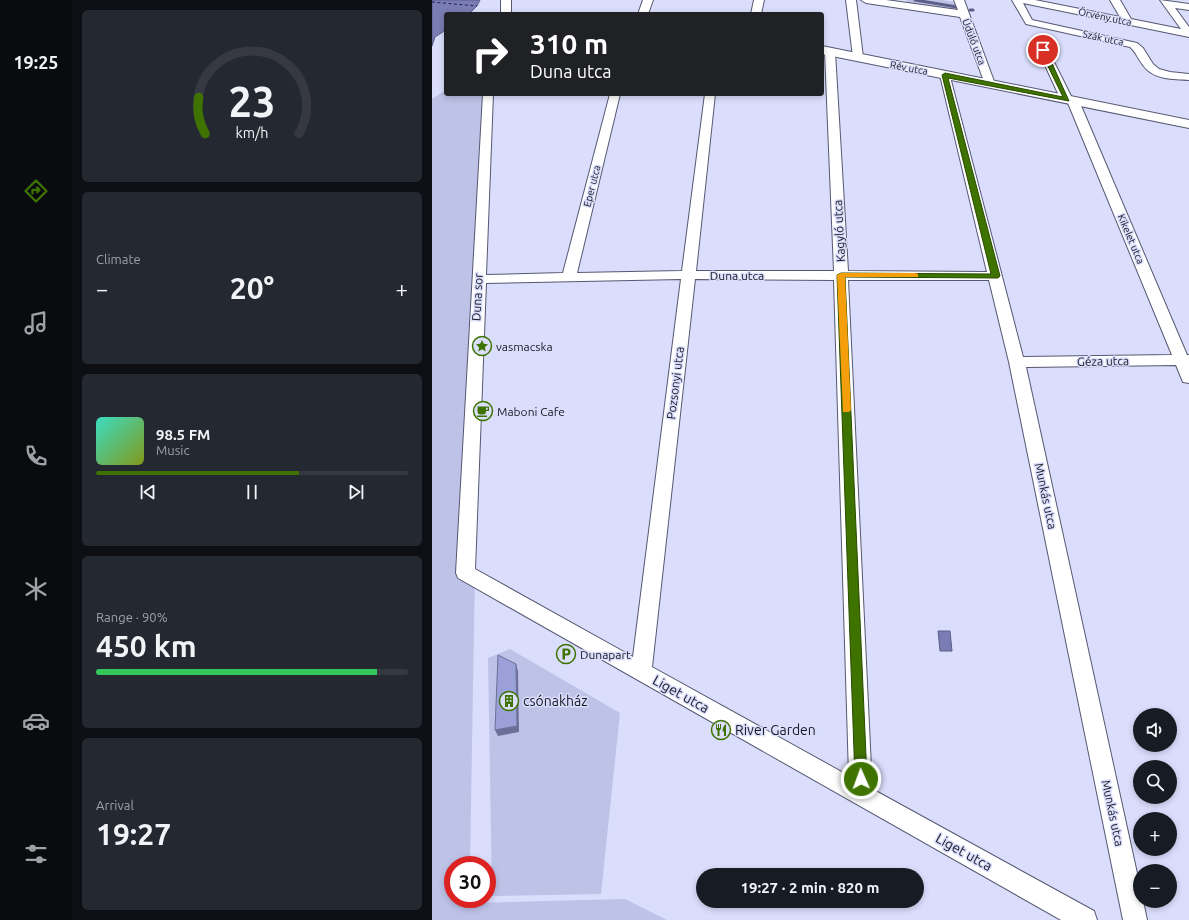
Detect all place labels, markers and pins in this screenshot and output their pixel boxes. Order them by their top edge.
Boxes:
pin [1026,33,1060,67]
place icon: vasmacska [471,335,493,357]
place label: vasmacska [496,340,553,353]
cafe icon: Maboni Cafe [472,400,494,422]
place label: Maboni Cafe [497,405,565,418]
parking icon: Dunapart [555,643,577,665]
place label: Dunapart [580,648,631,661]
building icon: csónakház [498,690,520,712]
place label: csónakház [523,693,588,709]
restaurant icon: River Garden [710,719,732,741]
place label: River Garden [735,722,816,738]

